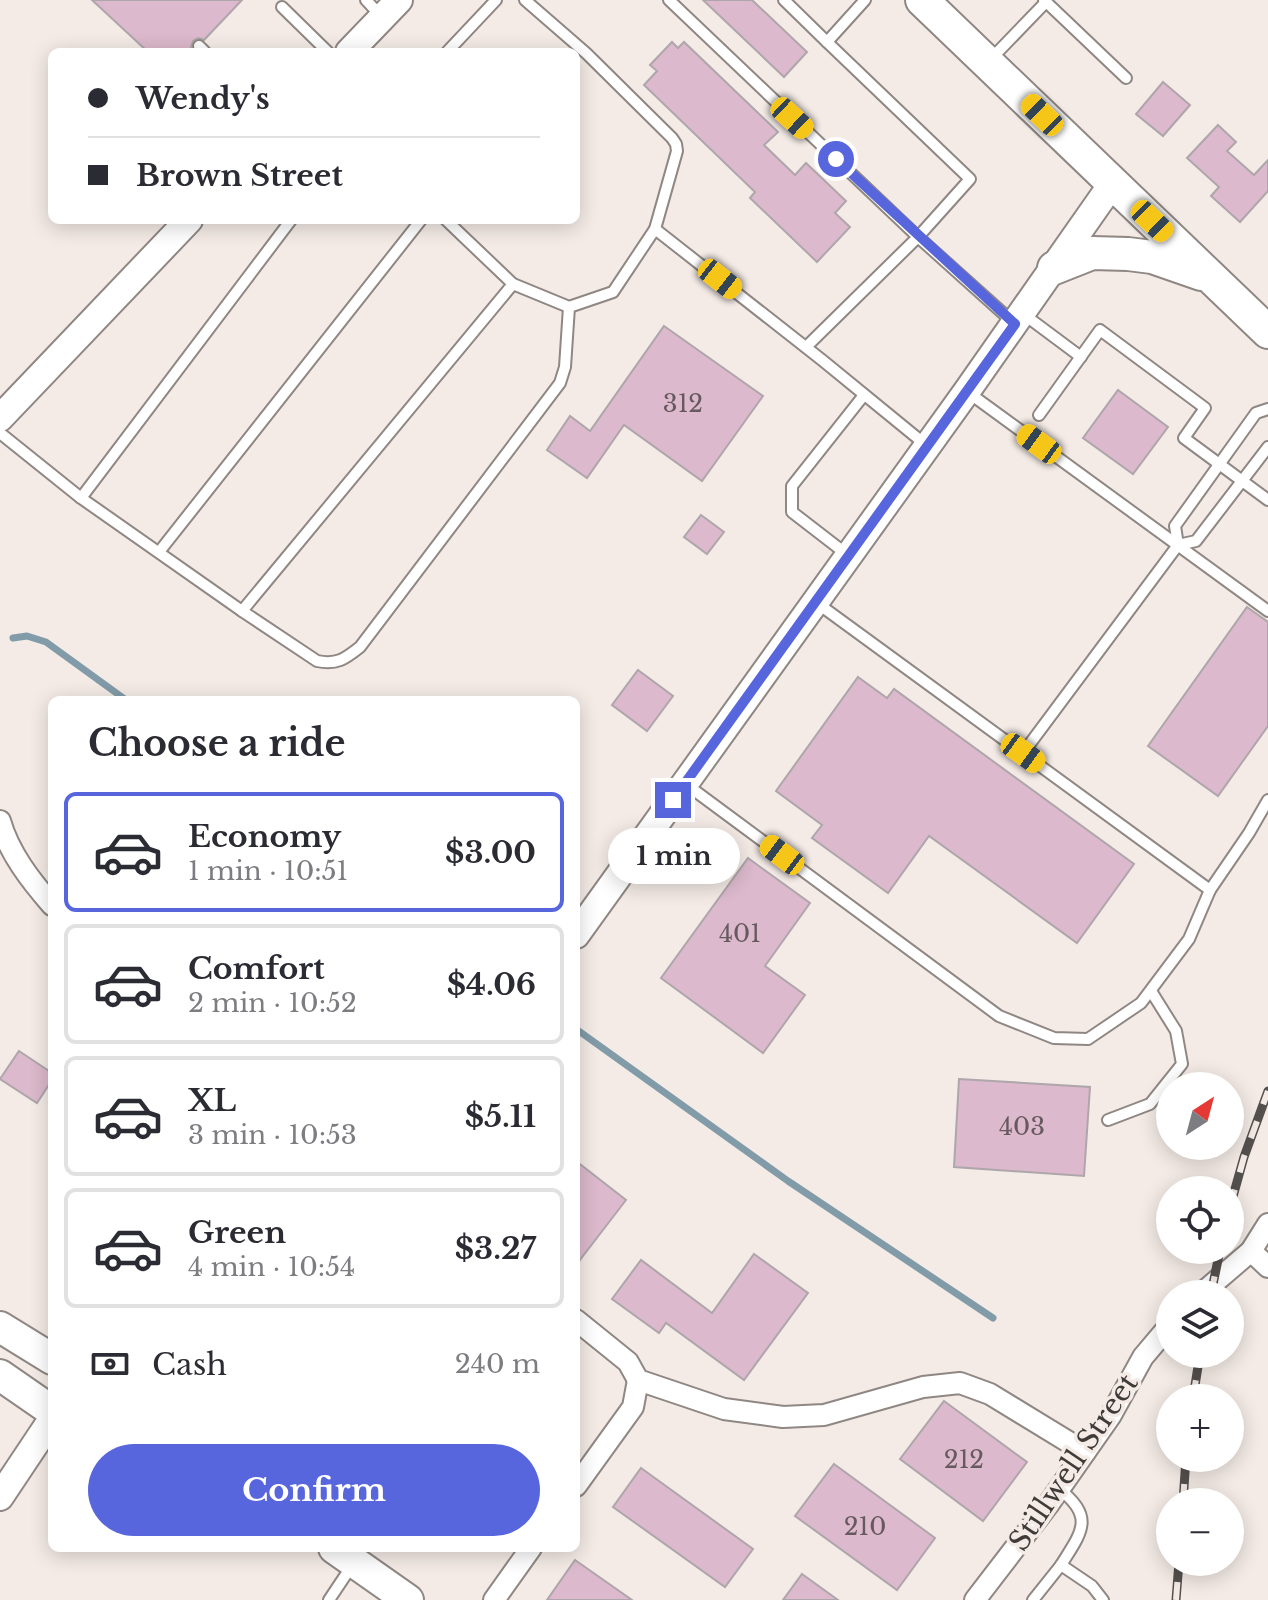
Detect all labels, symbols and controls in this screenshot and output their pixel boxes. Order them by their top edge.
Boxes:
text: Wendy's [136,80,270,117]
car [1016,90,1068,140]
car [766,93,818,143]
route start [818,141,854,177]
text: Brown Street [136,157,343,194]
car [1126,196,1178,246]
car [694,255,746,303]
house number: 312 [663,389,703,418]
car [1013,420,1065,468]
text: Choose a ride [88,721,345,766]
car [997,729,1049,777]
route end [655,782,691,818]
icon: car [92,816,164,888]
text: Economy [188,818,341,855]
callout: 1 min [607,828,739,884]
car [756,831,808,879]
text: $3.00 [445,834,536,871]
text: 1 min [636,840,712,872]
text: 1 min · 10:51 [188,855,348,887]
house number: 401 [719,919,761,948]
icon: car [92,948,164,1020]
text: Comfort [188,950,325,987]
text: $4.06 [447,966,536,1003]
text: 2 min · 10:52 [188,987,357,1019]
north arrow [1156,1072,1244,1160]
map controls [1156,1072,1244,1576]
icon: car [92,1080,164,1152]
text: XL [188,1082,236,1119]
text: $5.11 [465,1098,536,1135]
house number: 403 [999,1112,1045,1141]
text: 3 min · 10:53 [188,1119,357,1151]
button: locate [1156,1176,1244,1264]
icon: car [92,1212,164,1284]
text: Green [188,1214,286,1251]
text: $3.27 [455,1230,536,1267]
text: 4 min · 10:54 [188,1251,355,1283]
button: layers [1156,1280,1244,1368]
icon: cash [88,1342,132,1386]
text: Cash [152,1346,227,1383]
text: 240 m [455,1348,540,1380]
street label: Stillwell Street [1001,1367,1146,1557]
button: + [1156,1384,1244,1472]
button: Confirm [88,1444,540,1536]
house number: 212 [944,1445,984,1474]
button: − [1156,1488,1244,1576]
house number: 210 [844,1512,886,1541]

